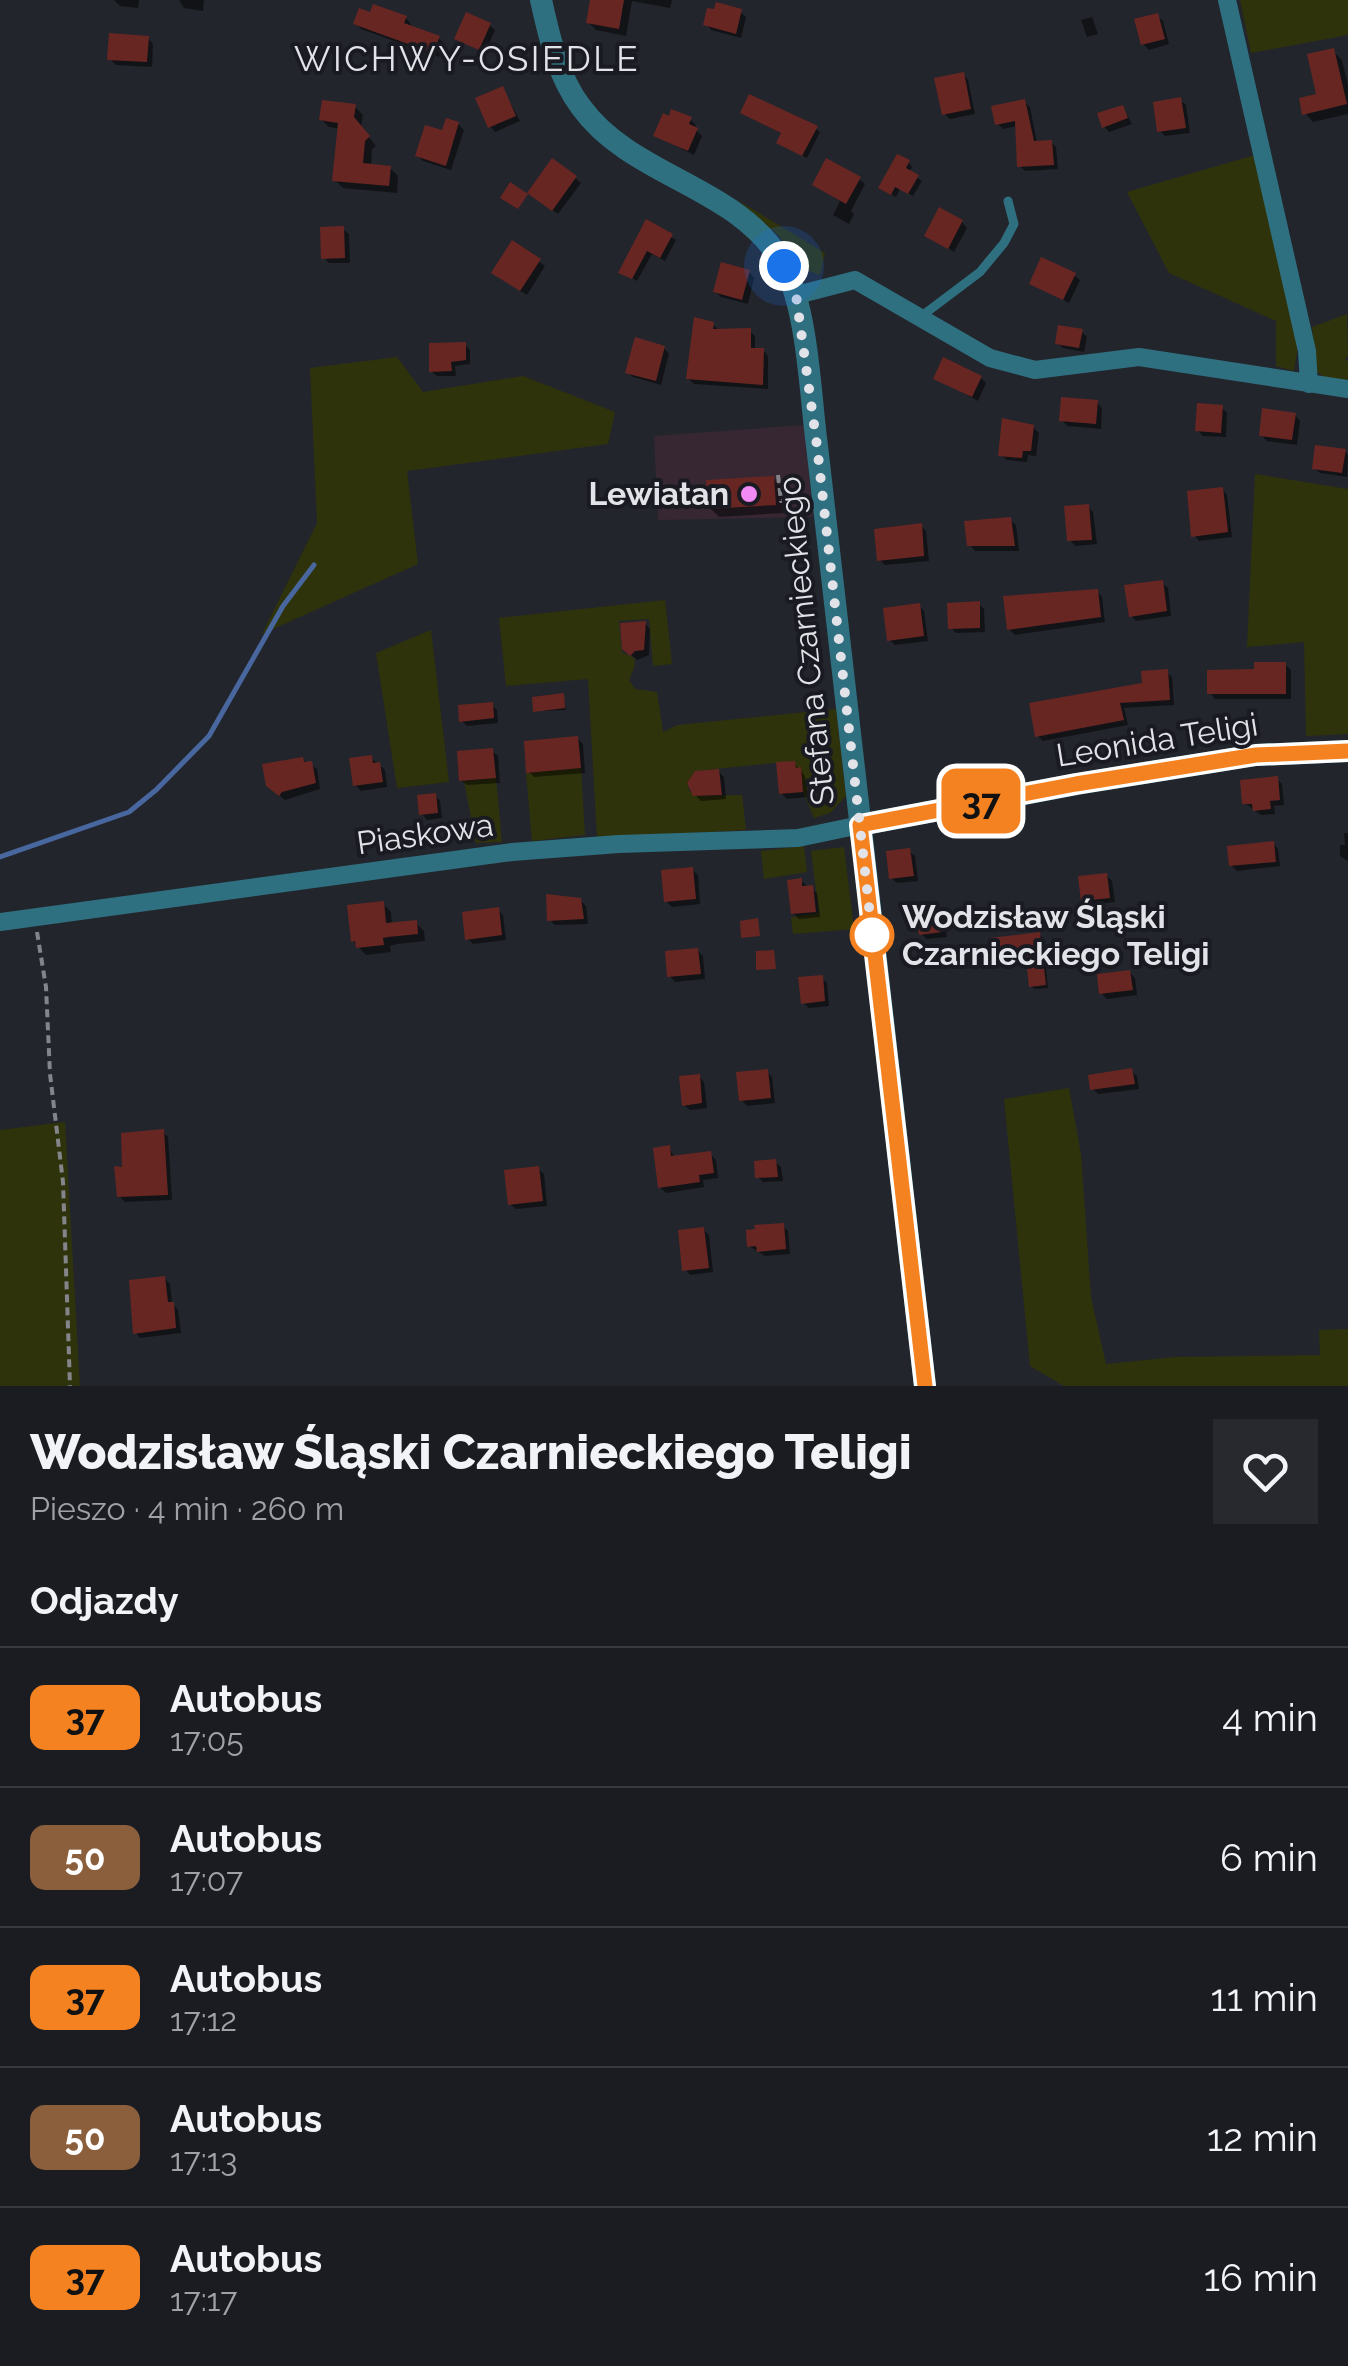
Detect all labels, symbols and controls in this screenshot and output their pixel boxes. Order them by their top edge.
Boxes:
district label: WICHWY-OSIEDLE [294,38,640,79]
your location [759,241,809,291]
place label: Lewiatan [589,475,729,512]
street label: Stefana Czarnieckiego [770,475,841,807]
marker: Lewiatan [738,483,760,505]
street label: Leonida Teligi [1054,705,1260,774]
line badge: 37 [936,768,1026,834]
text: 37 [961,781,1001,822]
street label: Piaskowa [354,806,496,861]
place label: Wodzisław Śląski Czarnieckiego Teligi [902,898,1209,972]
marker: Wodzisław Śląski Czarnieckiego Teligi [851,914,893,956]
button: heart [1213,1419,1318,1524]
text: Wodzisław Śląski Czarnieckiego Teligi [30,1424,912,1480]
text: Pieszo · 4 min · 260 m [30,1490,344,1527]
text: Odjazdy [30,1578,179,1623]
text: Autobus [170,1676,322,1721]
text: 4 min [1222,1695,1318,1740]
text: 37 [65,1697,105,1738]
text: 17:05 [170,1721,244,1758]
text: Autobus [170,1816,322,1861]
text: 6 min [1220,1835,1318,1880]
text: 50 [65,1837,105,1878]
text: 17:07 [170,1861,243,1898]
text: Autobus [170,1956,322,2001]
text: 11 min [1210,1975,1318,2020]
text: 37 [65,1977,105,2018]
text: 17:12 [170,2001,237,2038]
text: Autobus [170,2096,322,2141]
text: 12 min [1207,2115,1318,2160]
text: 50 [65,2117,105,2158]
text: 17:13 [170,2141,237,2178]
text: Autobus [170,2236,322,2281]
text: 16 min [1204,2255,1318,2300]
text: 37 [65,2257,105,2298]
text: 17:17 [170,2281,237,2318]

